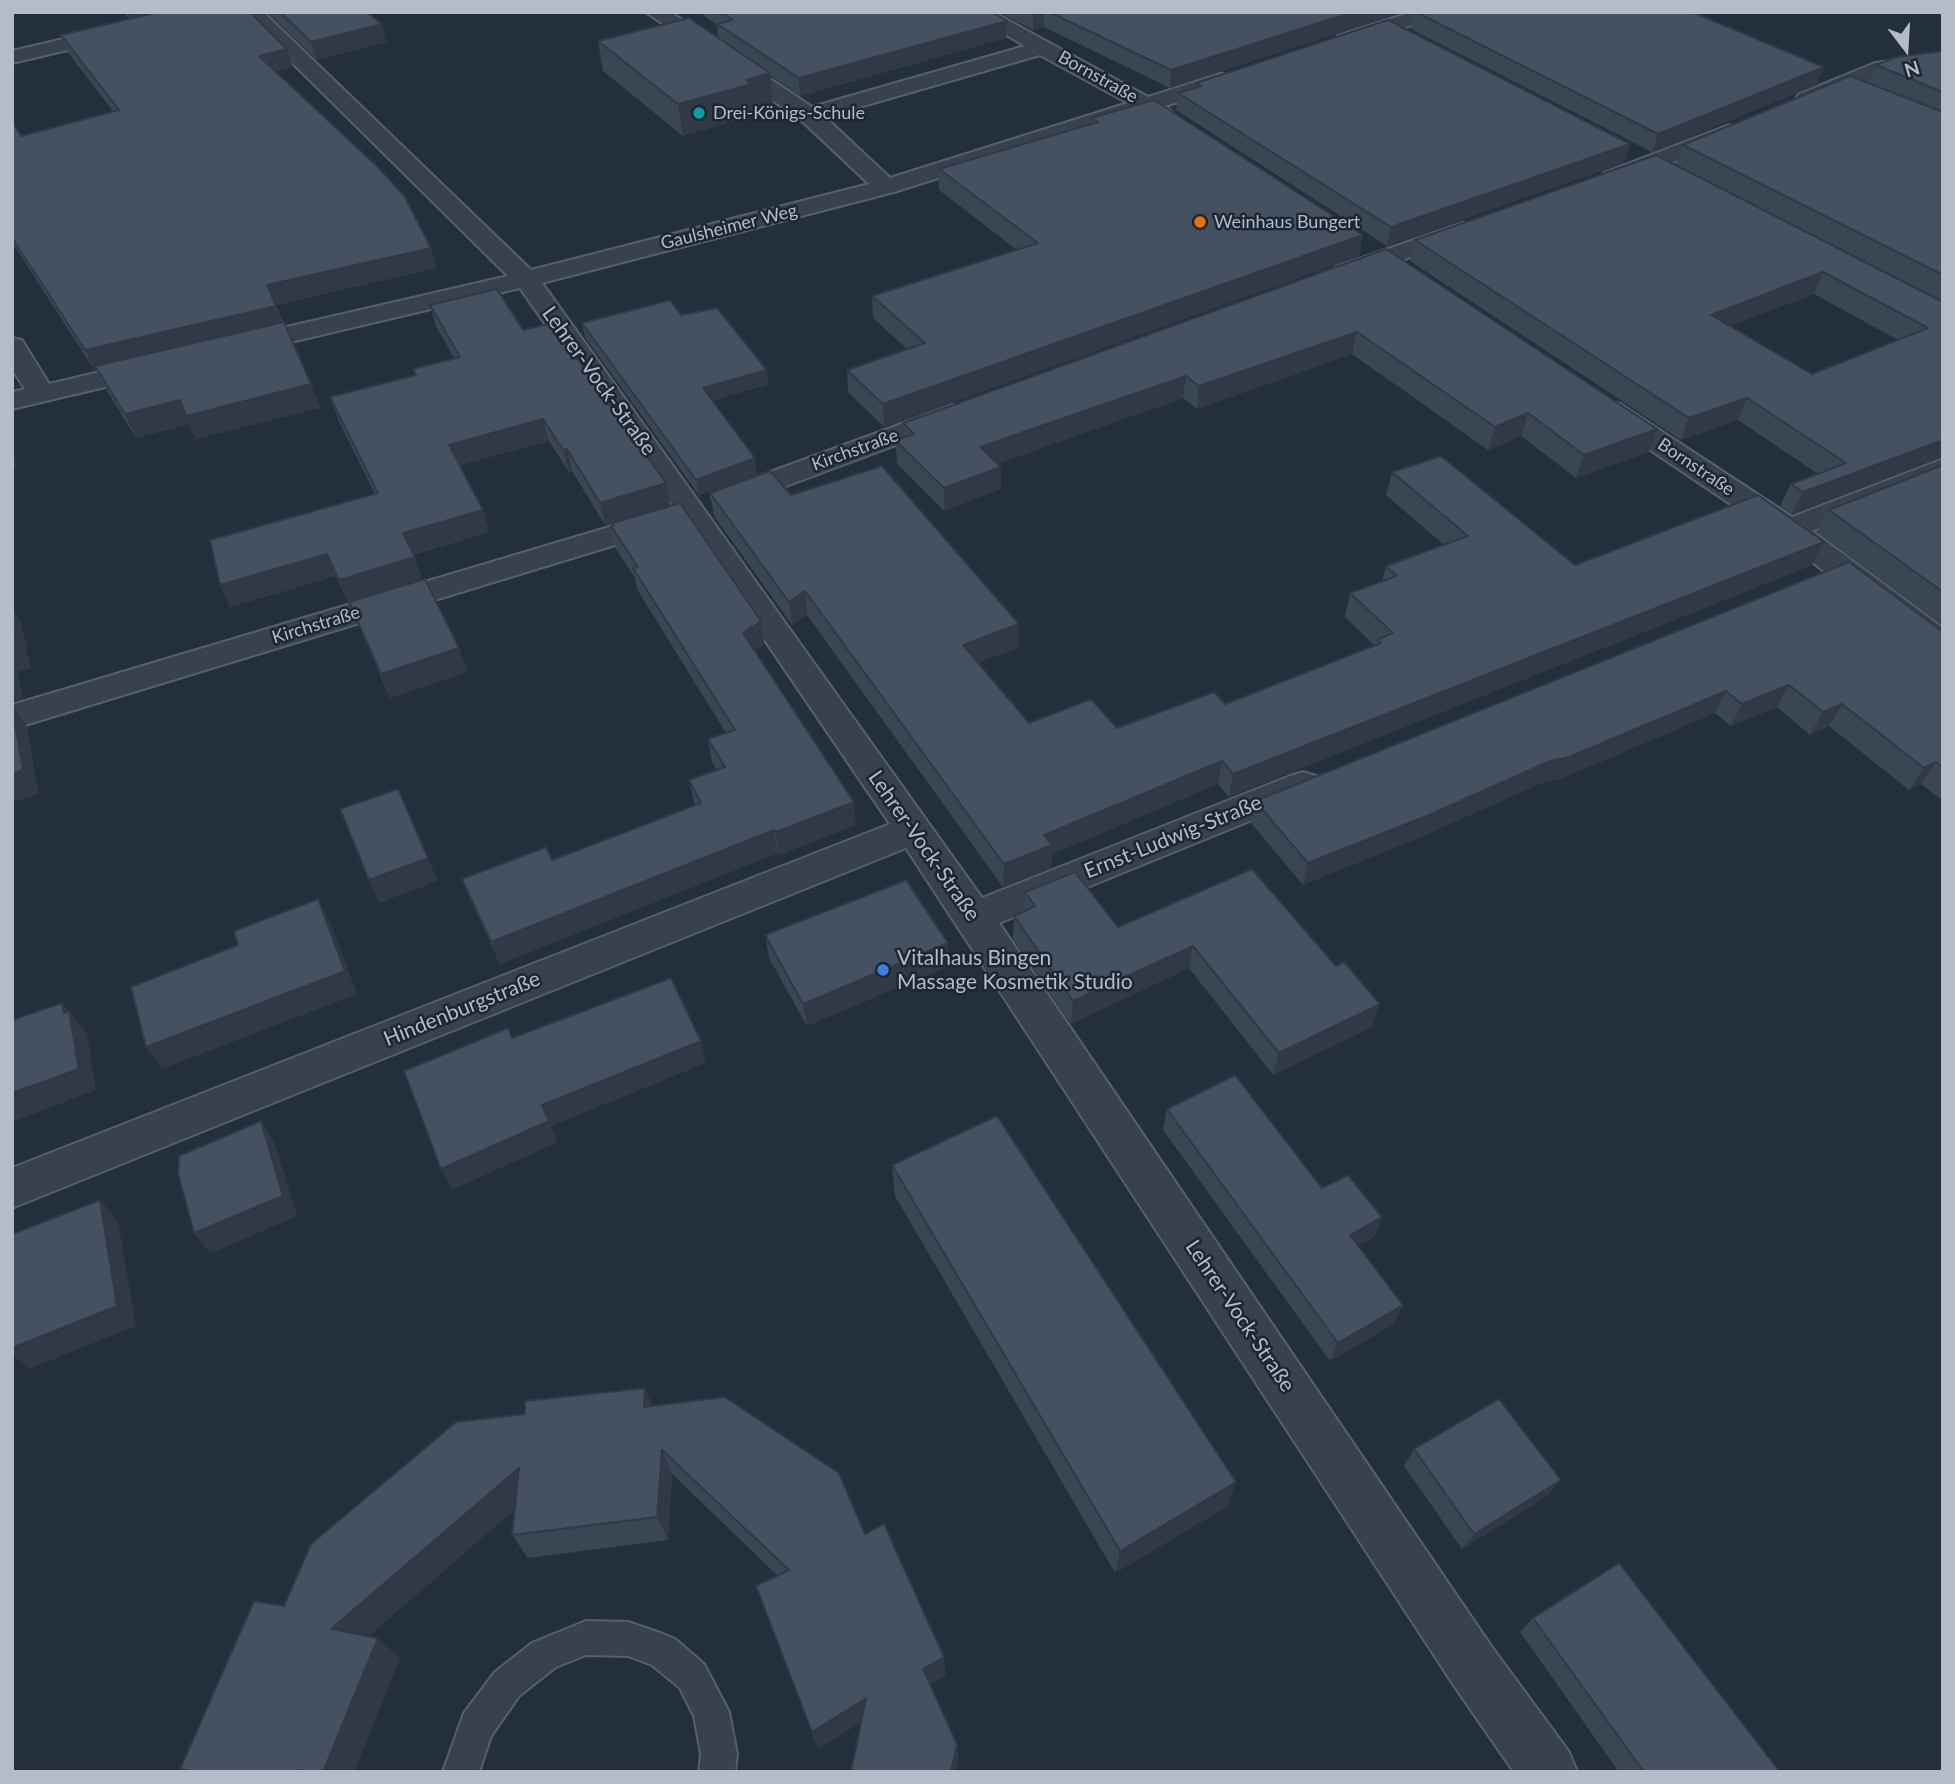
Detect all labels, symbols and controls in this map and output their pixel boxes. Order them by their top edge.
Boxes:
north arrow [1871,14,1941,84]
street label: Bornstraße [1054,46,1142,108]
text: N [1902,56,1923,83]
place label: Drei-Königs-Schule [713,102,865,124]
marker: Drei-Königs-Schule [691,105,707,121]
street label: Gaulsheimer Weg [658,200,800,254]
place label: Weinhaus Bungert [1214,211,1360,233]
marker: Weinhaus Bungert [1192,214,1208,230]
street label: Lehrer-Vock-Straße [537,302,661,460]
street label: Kirchstraße [809,424,901,476]
street label: Bornstraße [1654,433,1738,501]
street label: Kirchstraße [270,601,362,649]
street label: Lehrer-Vock-Straße [863,766,985,926]
street label: Ernst-Ludwig-Straße [1081,790,1265,884]
place label: Vitalhaus Bingen Massage Kosmetik Studio [897,945,1133,995]
marker: Vitalhaus Bingen Massage Kosmetik Studio [875,962,891,978]
street label: Hindenburgstraße [380,966,544,1052]
street label: Lehrer-Vock-Straße [1180,1235,1300,1397]

